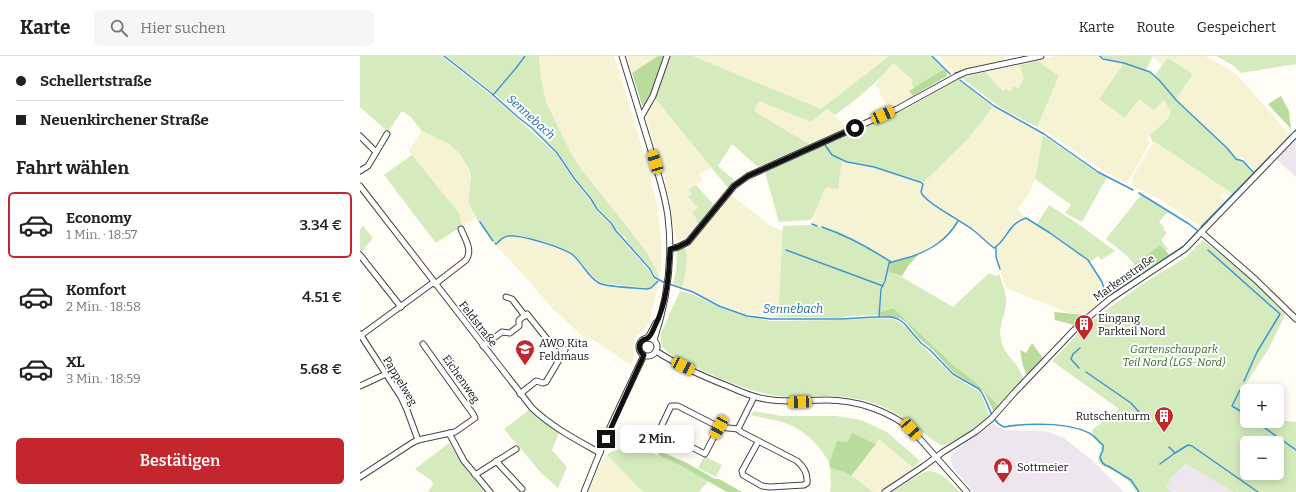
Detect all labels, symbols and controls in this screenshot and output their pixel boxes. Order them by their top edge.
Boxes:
search box [94,10,374,46]
text: Karte [20,16,70,39]
icon: search [108,17,130,39]
text: Hier suchen [140,19,226,37]
text: Karte [1079,19,1114,36]
text: Route [1136,19,1175,36]
text: Gespeichert [1197,19,1276,36]
text: Schellertstraße [40,72,152,90]
water label: Sennebach [504,92,558,142]
car [870,105,896,125]
text: Neuenkirchener Straße [40,111,209,129]
route start [846,119,864,137]
car [646,149,664,175]
text: Fahrt wählen [16,157,129,179]
icon: car [18,207,54,243]
text: Economy [66,209,132,227]
text: 3.34 € [300,216,342,234]
text: 1 Min. · 18:57 [66,227,137,242]
street label: Markenstraße [1091,252,1157,304]
icon: car [18,279,54,315]
text: Komfort [66,281,126,299]
text: 4.51 € [302,288,342,306]
text: 2 Min. · 18:58 [66,299,141,314]
street label: Feldstraße [456,299,500,349]
water label: Sennebach [763,302,823,316]
place label: Eingang Parkteil Nord [1098,312,1166,338]
building icon: Eingang Parkteil Nord [1073,313,1095,341]
place label: AWO Kita Feldmaus [539,337,589,363]
school or university icon: AWO Kita Feldmaus [514,338,536,366]
park label: Gartenschaupark Teil Nord (LGS-Nord) [1123,343,1226,369]
icon: car [18,351,54,387]
street label: Eichenweg [440,352,482,406]
text: XL [66,353,85,371]
street label: Pappelweg [380,354,420,408]
car [670,355,696,377]
text: 5.68 € [300,360,342,378]
text: 3 Min. · 18:59 [66,371,141,386]
map controls [1240,384,1284,480]
button: + [1240,384,1284,428]
car [788,396,812,408]
building icon: Rutschenturm [1153,405,1175,433]
place label: Rutschenturm [1076,410,1151,423]
car [708,414,730,440]
car [899,416,923,442]
callout: 2 Min. [620,425,694,453]
route end [597,430,615,448]
text: 2 Min. [639,431,675,446]
button: − [1240,436,1284,480]
button: Bestätigen [16,438,344,484]
shop icon: Sottmeier [992,456,1014,484]
place label: Sottmeier [1017,461,1069,474]

